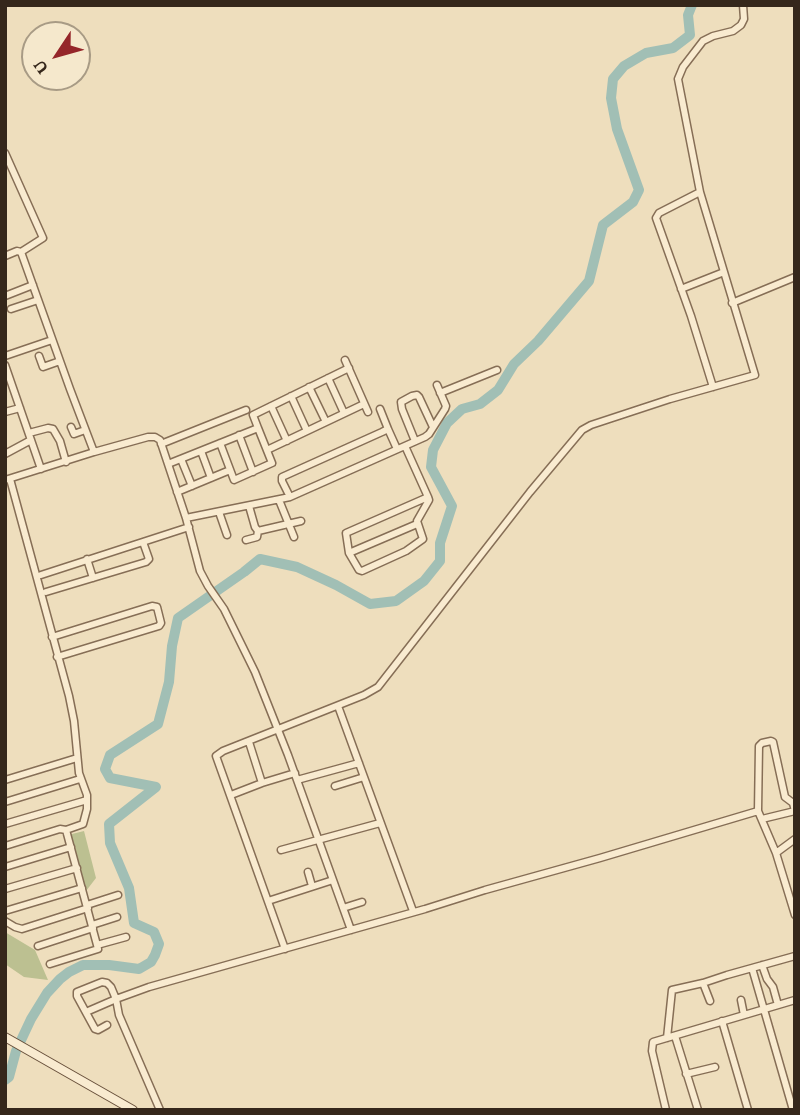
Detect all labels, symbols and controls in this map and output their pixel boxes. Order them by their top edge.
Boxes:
north arrow [21,21,91,91]
text: U [28,56,53,79]

